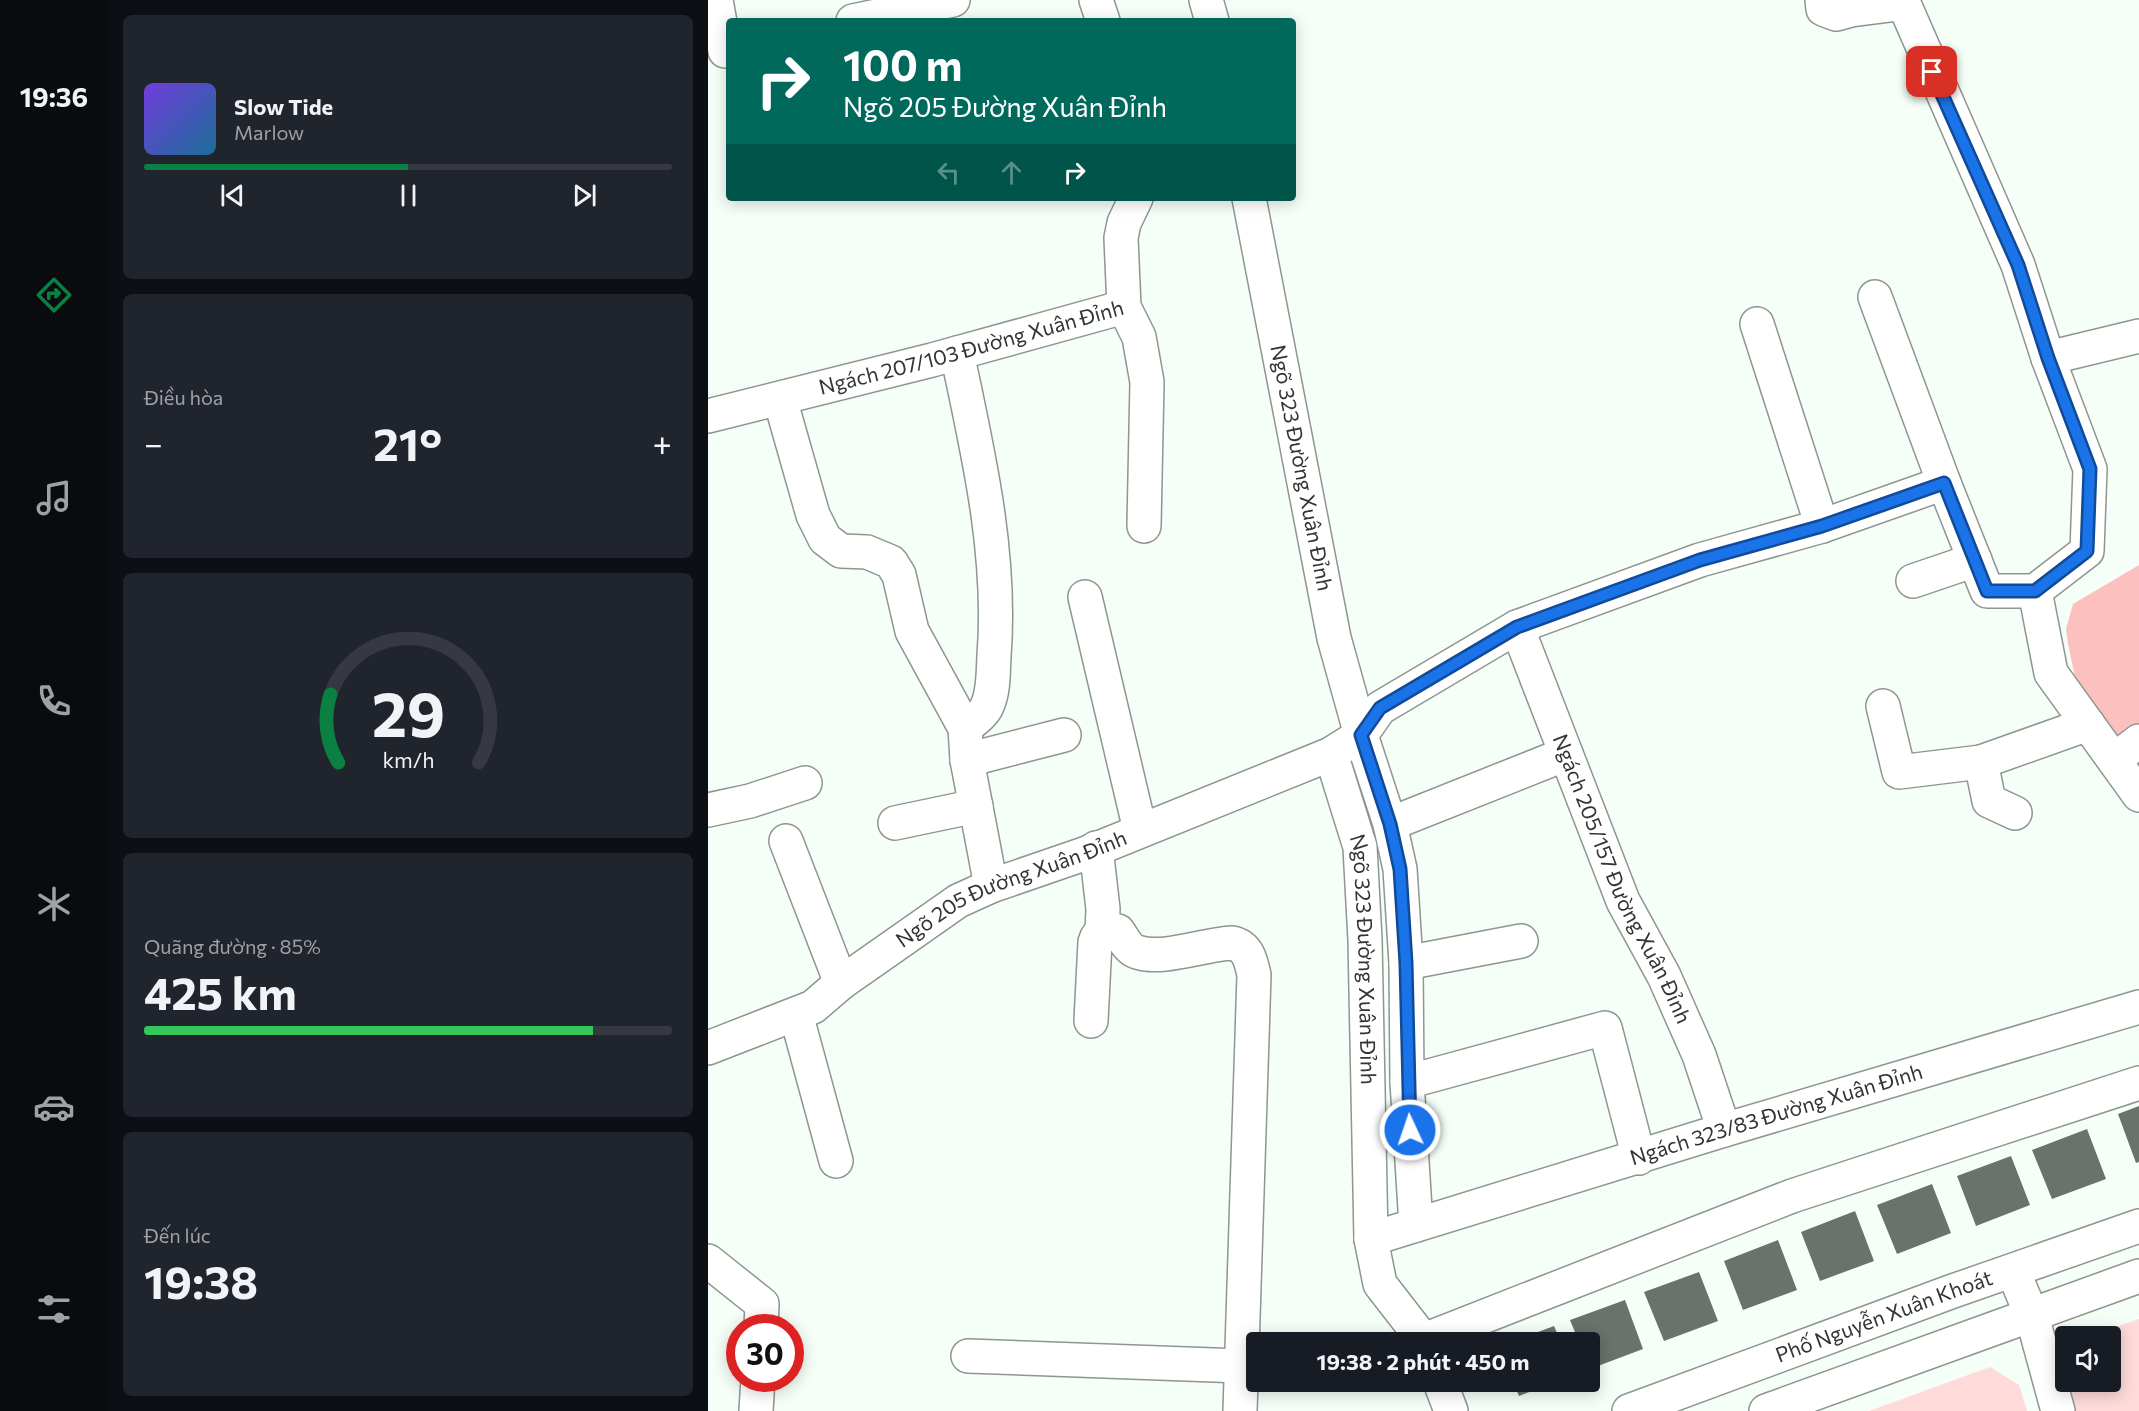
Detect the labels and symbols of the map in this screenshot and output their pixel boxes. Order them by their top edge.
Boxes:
pin [1906,46,1957,97]
street label: Ngách 207/103 Đường Xuân Đỉnh [816,294,1126,399]
street label: Ngõ 323 Đường Xuân Đỉnh [1266,343,1339,593]
street label: Ngách 205/157 Đường Xuân Đỉnh [1549,730,1697,1027]
street label: Ngõ 205 Đường Xuân Đỉnh [891,824,1130,952]
street label: Ngõ 323 Đường Xuân Đỉnh [1346,831,1382,1085]
street label: Ngách 323/83 Đường Xuân Đỉnh [1627,1058,1925,1169]
position arrow [1378,1098,1442,1162]
street label: Phố Nguyễn Xuân Khoát [1772,1264,1995,1367]
speed limit sign: 30 [726,1314,804,1392]

